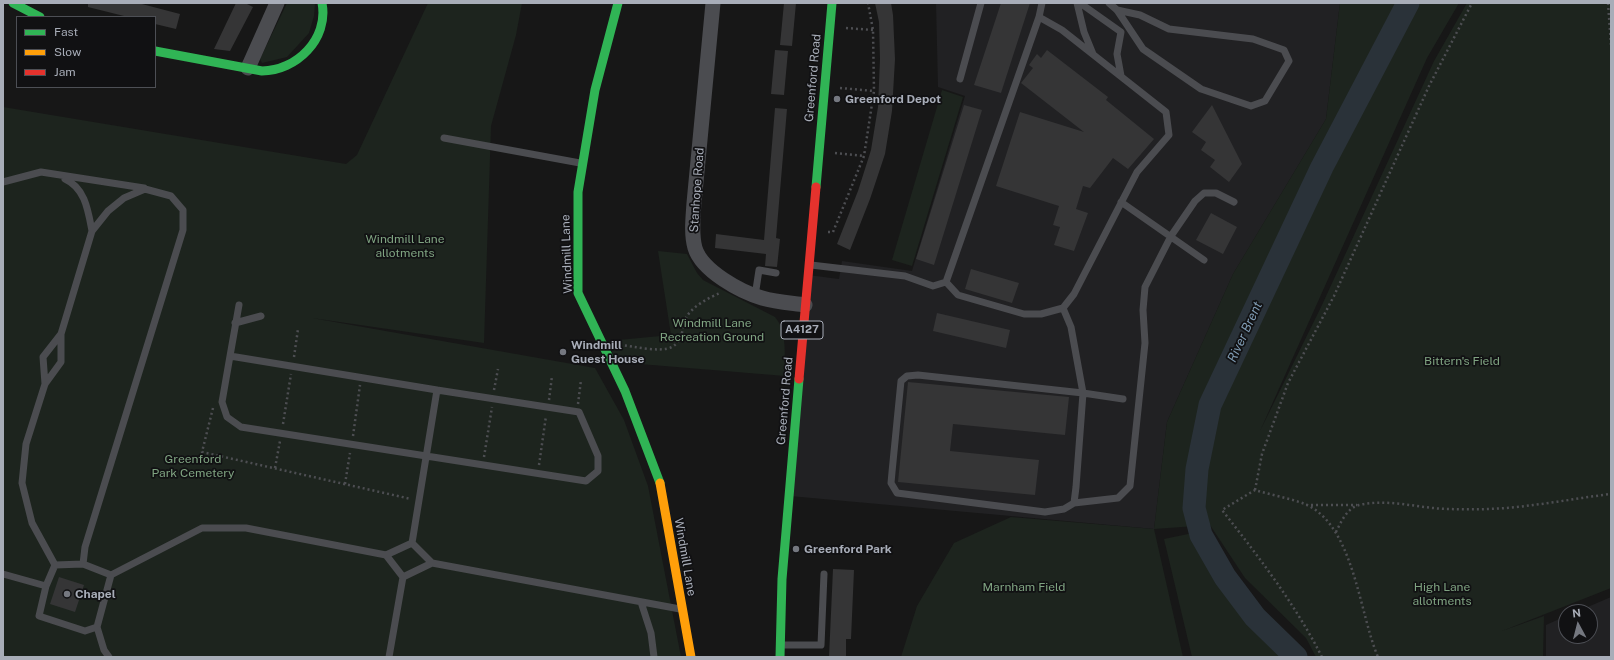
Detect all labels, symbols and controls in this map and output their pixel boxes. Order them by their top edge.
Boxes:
legend [16,16,156,88]
text: Fast [54,25,78,39]
street label: Greenford Road [802,33,824,123]
text: Slow [54,45,81,59]
text: Jam [54,65,76,79]
place label: Greenford Depot [845,92,941,106]
marker: Greenford Depot [832,94,842,104]
street label: Stanhope Road [687,147,707,233]
street label: Windmill Lane [558,214,576,294]
park label: Windmill Lane allotments [365,232,445,260]
water label: River Brent [1224,299,1266,365]
park label: Windmill Lane Recreation Ground [660,316,764,344]
road number: A4127 [781,321,823,339]
place label: Windmill Guest House [571,338,644,366]
marker: Windmill Guest House [558,347,568,357]
park label: Bittern's Field [1424,354,1500,368]
street label: Greenford Road [774,356,796,446]
park label: Greenford Park Cemetery [151,452,235,480]
street label: Windmill Lane [671,517,699,597]
place label: Greenford Park [804,542,892,556]
marker: Greenford Park [791,544,801,554]
park label: Marnham Field [982,580,1066,594]
park label: High Lane allotments [1412,580,1472,608]
place label: Chapel [75,587,116,601]
marker: Chapel [62,589,72,599]
north arrow [1558,604,1598,644]
text: N [1572,607,1582,620]

